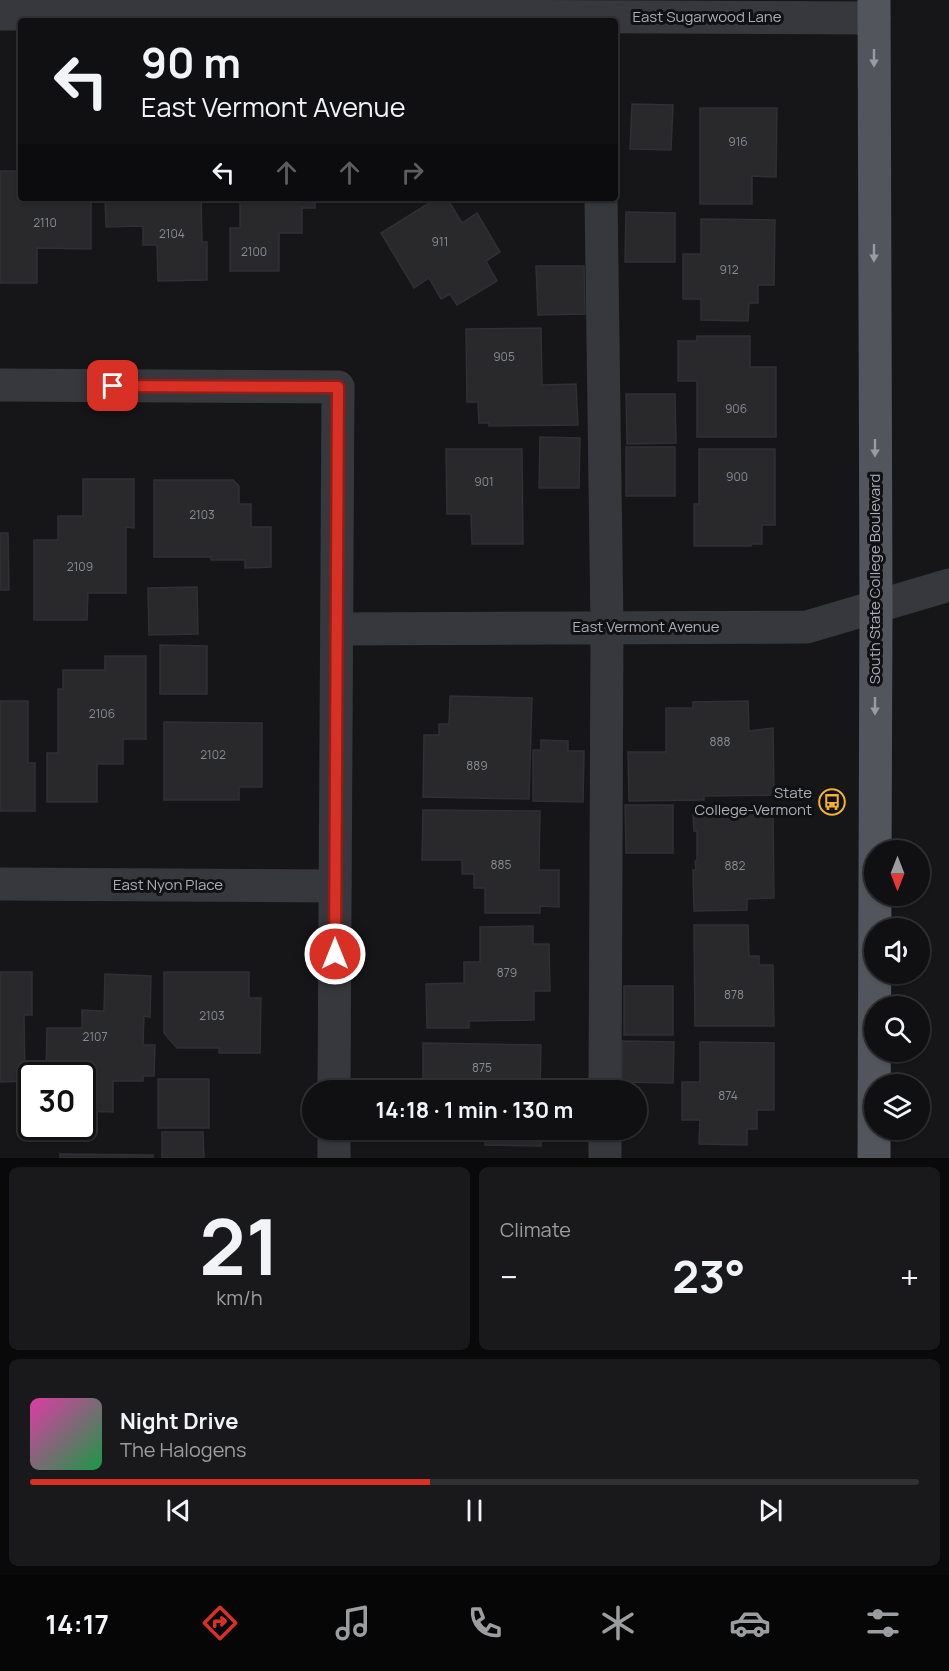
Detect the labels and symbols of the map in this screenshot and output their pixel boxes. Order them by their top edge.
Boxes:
street label: East Sugarwood Lane [632,6,782,27]
one-way arrow [869,49,879,68]
house number: 916 [728,133,748,150]
house number: 2110 [33,214,57,231]
house number: 2104 [159,225,185,242]
house number: 911 [432,233,448,250]
house number: 2100 [241,243,267,260]
one-way arrow [869,244,879,263]
house number: 912 [720,261,739,278]
house number: 905 [493,348,515,365]
pin [87,360,138,411]
house number: 906 [725,400,747,417]
one-way arrow [870,439,880,458]
house number: 900 [726,468,748,485]
house number: 901 [474,473,494,490]
street label: South State College Boulevard [864,474,885,684]
house number: 2103 [189,506,215,523]
house number: 2109 [67,558,93,575]
street label: East Vermont Avenue [573,616,720,637]
one-way arrow [870,697,880,716]
house number: 2106 [89,705,115,722]
house number: 888 [710,733,730,750]
house number: 2102 [200,746,226,763]
house number: 889 [466,757,488,774]
place label: State College-Vermont [695,782,812,820]
bus stop icon: State College-Vermont [817,787,847,817]
north arrow [864,840,930,906]
house number: 885 [491,856,511,873]
house number: 882 [725,857,746,874]
street label: East Nyon Place [113,874,223,895]
position arrow [303,922,367,986]
house number: 879 [497,964,517,981]
house number: 878 [724,986,744,1003]
house number: 2103 [199,1007,225,1024]
house number: 2107 [83,1028,107,1045]
house number: 875 [472,1059,492,1076]
speed limit sign: 30 [18,1062,96,1140]
house number: 874 [718,1087,738,1104]

